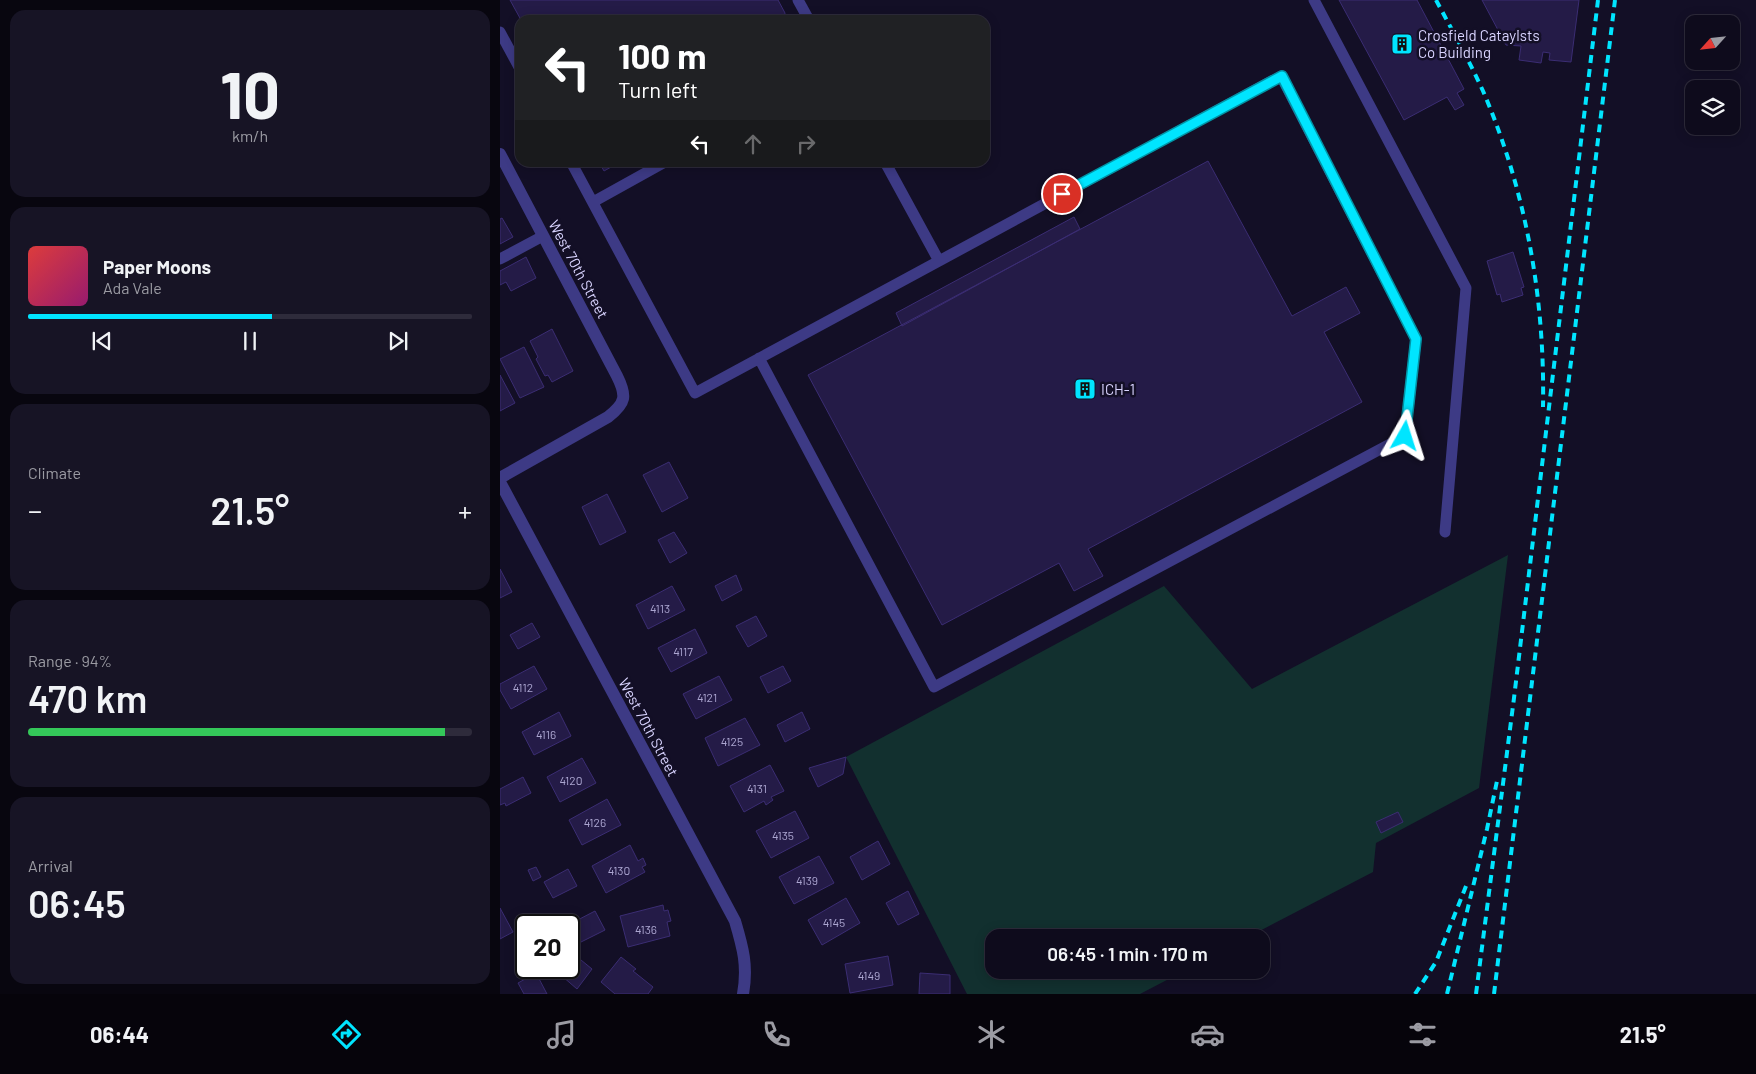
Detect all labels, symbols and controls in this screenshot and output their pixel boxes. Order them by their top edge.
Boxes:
north arrow [1685,15,1740,70]
map controls [1685,15,1740,135]
place label: Crosfield Cataylsts Co Building [1418,26,1540,61]
building icon: Crosfield Cataylsts Co Building [1390,32,1414,56]
text: 100 m [618,34,707,76]
icon: left [535,35,600,100]
text: 10 [220,54,280,132]
text: Turn left [618,76,698,102]
button: layers [1685,80,1740,135]
text: km/h [232,126,268,145]
icon: left [686,130,714,158]
icon: ahead [739,130,767,158]
icon: right [792,130,820,158]
pin [1041,173,1083,215]
icon: arrive [1048,180,1076,208]
street label: West 70th Street [545,217,613,321]
text: Paper Moons [103,255,211,278]
text: Ada Vale [103,278,162,297]
icon: previous [88,327,116,355]
icon: pause [236,327,264,355]
icon: next [384,327,412,355]
building icon: ICH-1 [1073,377,1097,401]
place label: ICH-1 [1101,380,1135,398]
position arrow [1378,409,1430,461]
text: Climate [28,463,81,482]
text: 21.5° [211,487,289,533]
text: − [28,493,42,527]
text: + [458,493,472,527]
house number: 4113 [650,601,670,615]
house number: 4117 [673,644,693,658]
text: Range · 94% [28,651,112,670]
text: 470 km [28,675,147,721]
street label: West 70th Street [615,675,683,779]
house number: 4112 [513,680,533,694]
house number: 4121 [697,690,717,704]
house number: 4116 [536,727,556,741]
house number: 4125 [721,734,743,748]
house number: 4120 [560,773,582,787]
house number: 4131 [747,781,767,795]
house number: 4126 [584,815,606,829]
house number: 4135 [772,828,794,842]
text: Arrival [28,856,73,875]
house number: 4130 [608,863,630,877]
house number: 4139 [796,873,818,887]
text: 06:45 [28,880,126,926]
speed limit sign: 20 [515,914,580,979]
house number: 4145 [823,915,845,929]
house number: 4136 [635,922,657,936]
text: 06:45 · 1 min · 170 m [1047,942,1208,965]
house number: 4149 [858,968,880,982]
icon: directions [329,1017,364,1052]
icon: music [544,1017,579,1052]
icon: phone [759,1017,794,1052]
icon: climate [974,1017,1009,1052]
icon: car [1190,1017,1225,1052]
icon: filters [1405,1017,1440,1052]
text: 06:44 [90,1021,149,1047]
text: 21.5° [1620,1021,1666,1047]

